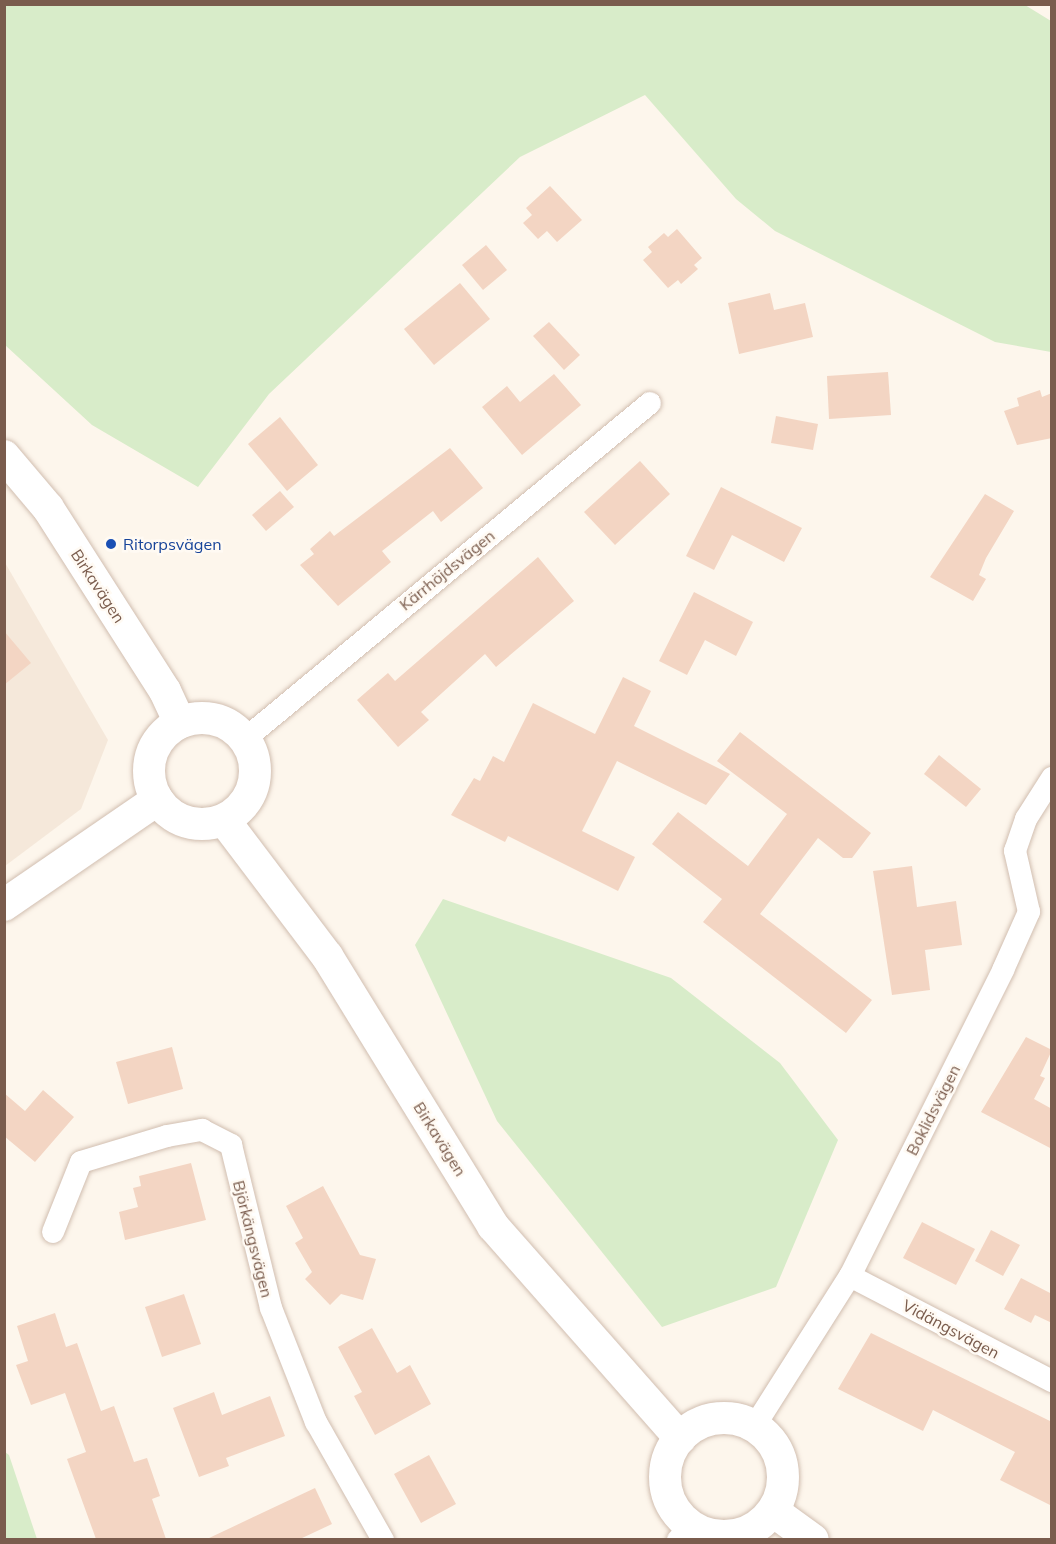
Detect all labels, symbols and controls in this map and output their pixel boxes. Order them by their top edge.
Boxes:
street label: Kärrhöjdsvägen [396,526,498,614]
place label: Ritorpsvägen [123,534,222,554]
marker: Ritorpsvägen [104,537,118,551]
street label: Birkavägen [67,546,129,626]
street label: Boklidsvägen [902,1062,964,1158]
street label: Birkavägen [410,1098,470,1180]
street label: Björkängsvägen [229,1178,277,1300]
street label: Vidängsvägen [899,1295,1003,1363]

